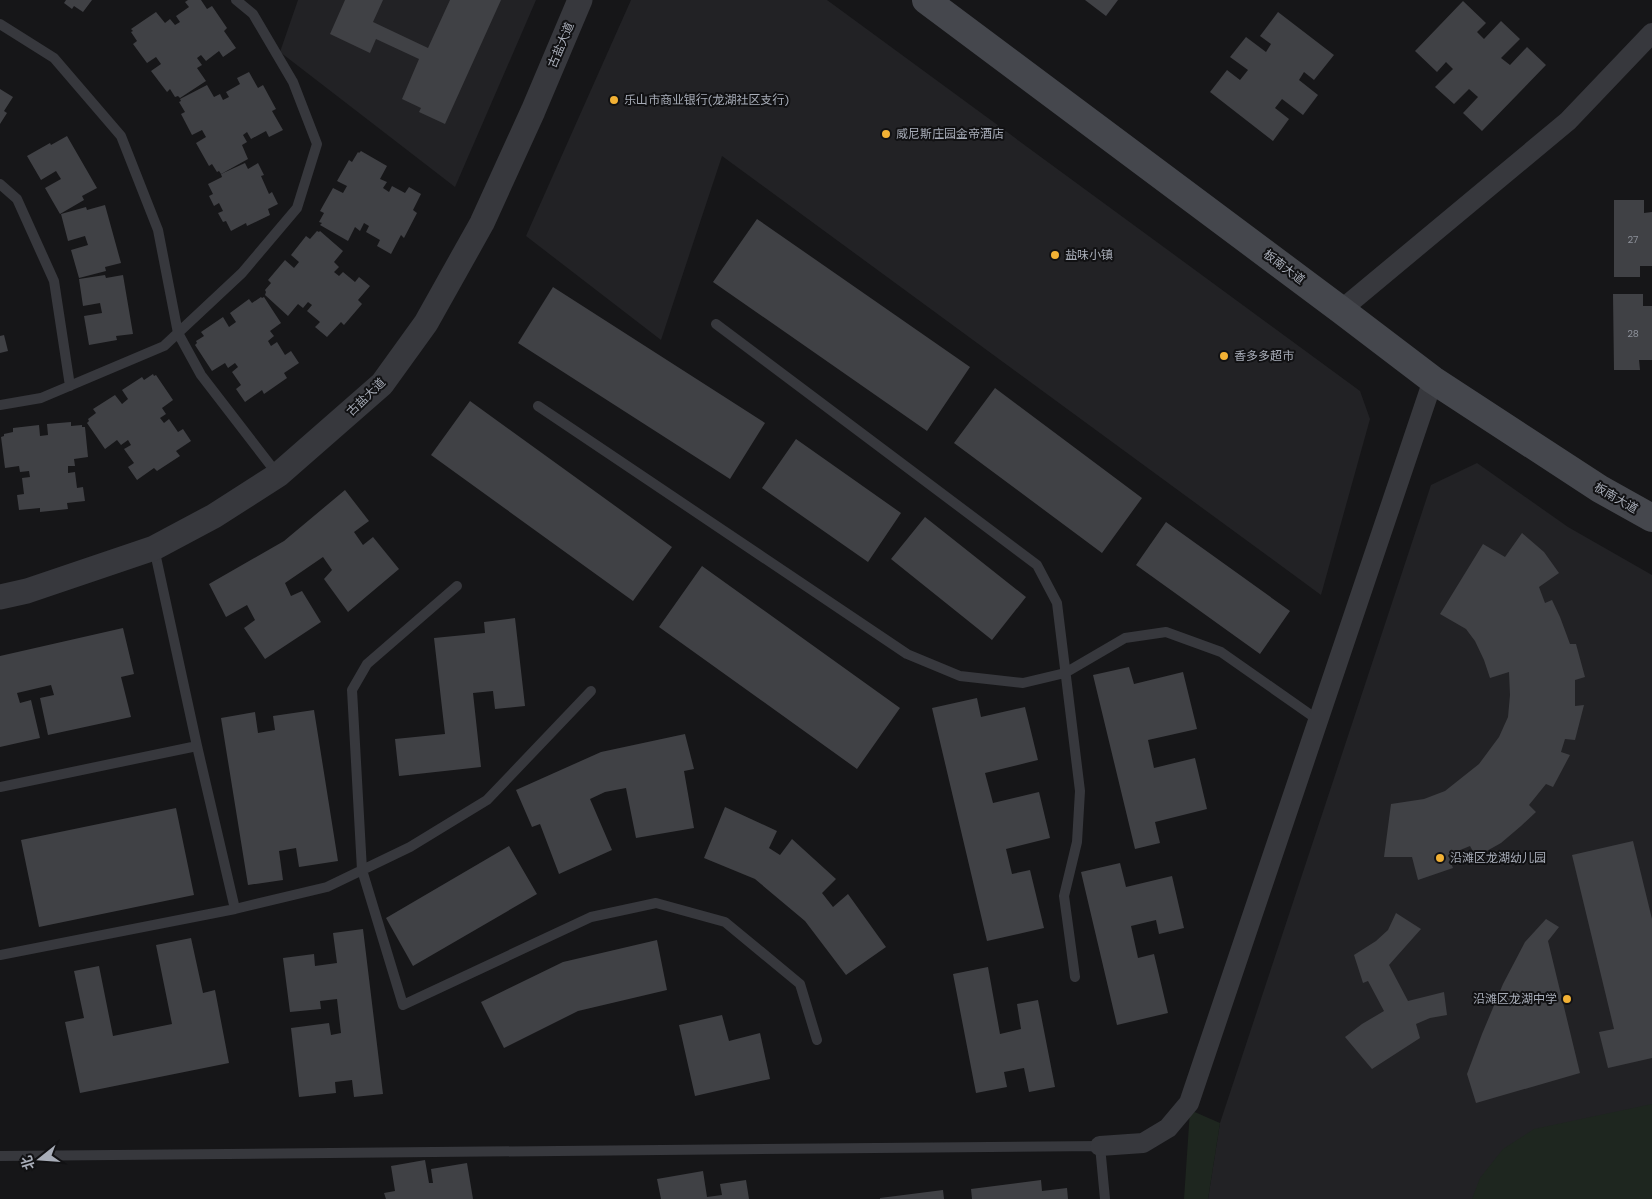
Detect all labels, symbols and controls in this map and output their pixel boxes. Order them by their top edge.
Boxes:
street label: 古盐大道 [544,20,578,70]
place label: 乐山市商业银行(龙湖社区支行) [624,92,789,108]
marker: 乐山市商业银行(龙湖社区支行) [608,94,620,106]
place label: 威尼斯庄园金帝酒店 [896,126,1004,142]
marker: 威尼斯庄园金帝酒店 [880,128,892,140]
house number: 27 [1628,233,1638,246]
street label: 板南大道 [1260,246,1308,288]
place label: 盐味小镇 [1065,247,1113,263]
marker: 盐味小镇 [1049,249,1061,261]
house number: 28 [1627,327,1639,340]
place label: 香多多超市 [1234,348,1294,364]
marker: 香多多超市 [1218,350,1230,362]
street label: 古盐大道 [343,375,389,419]
street label: 板南大道 [1591,479,1641,517]
place label: 沿滩区龙湖幼儿园 [1450,850,1546,866]
marker: 沿滩区龙湖幼儿园 [1434,852,1446,864]
place label: 沿滩区龙湖中学 [1473,991,1557,1007]
marker: 沿滩区龙湖中学 [1561,993,1573,1005]
north arrow [15,1134,65,1184]
text: 北 [17,1153,38,1172]

